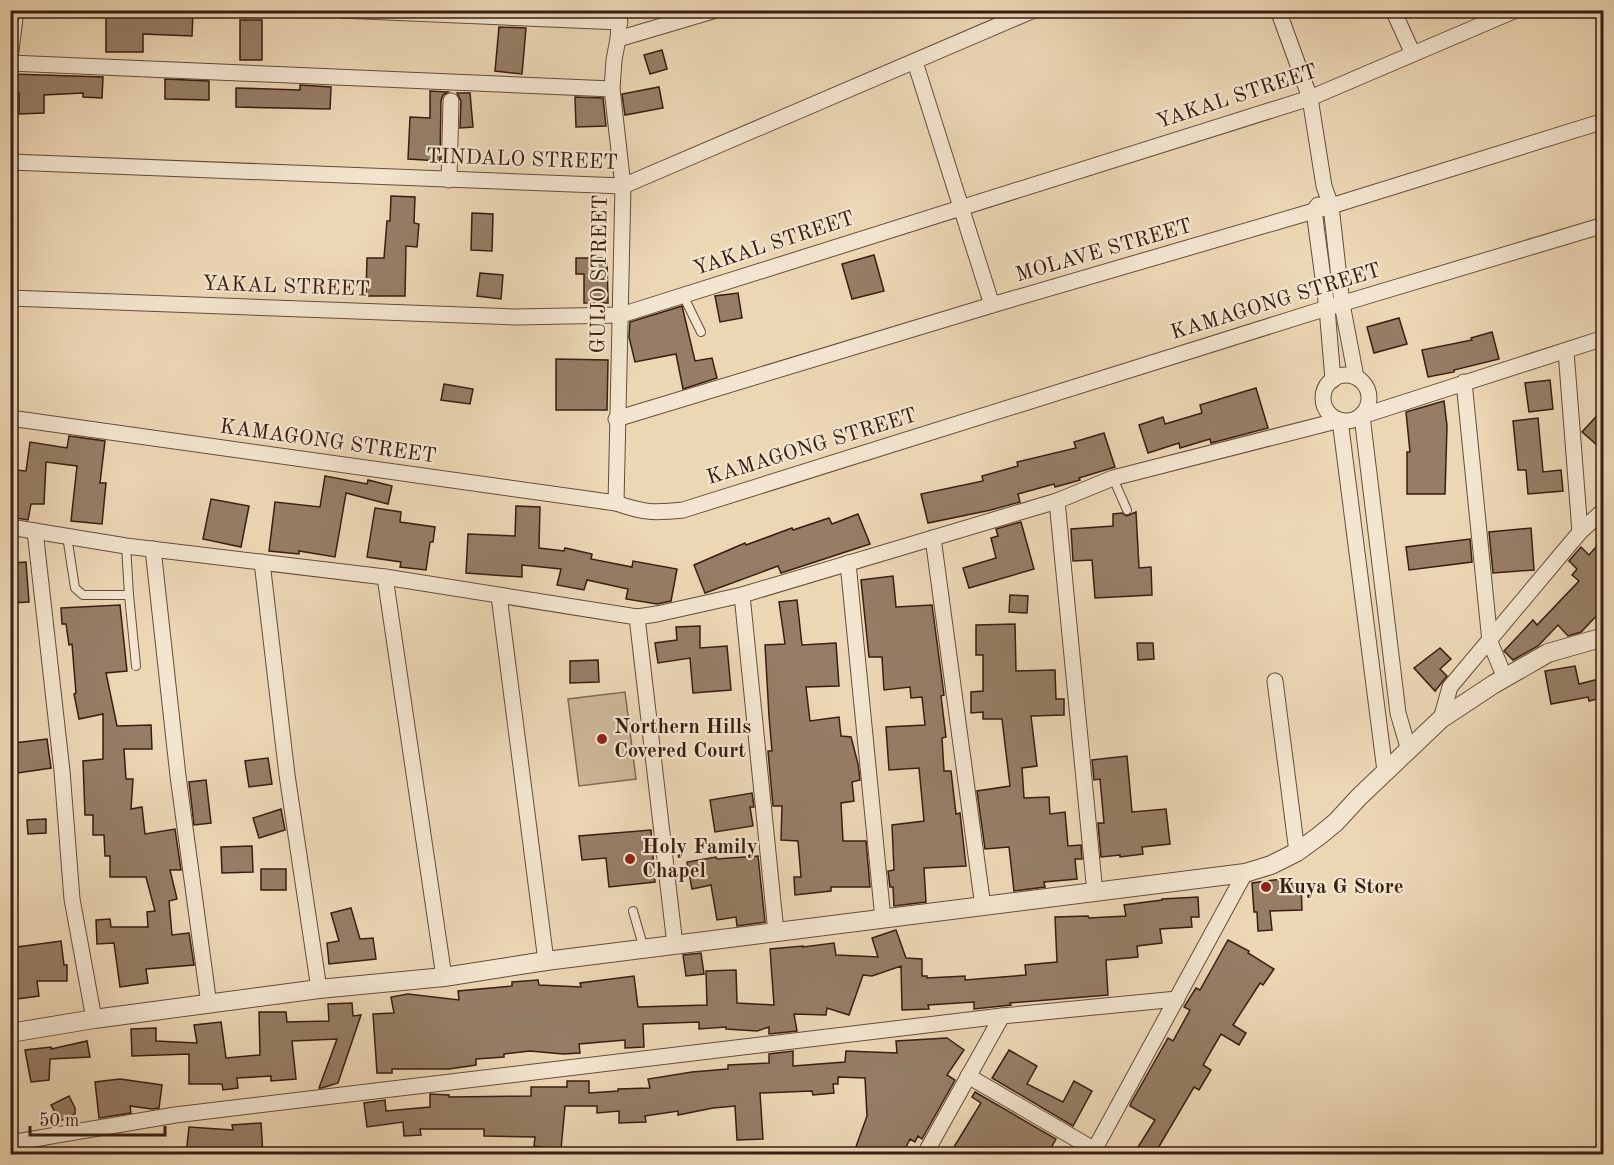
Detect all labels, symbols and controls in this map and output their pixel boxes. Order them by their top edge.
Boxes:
street label: YAKAL STREET [1154,61,1320,133]
street label: TINDALO STREET [426,146,618,174]
street label: GUIJO STREET [588,194,612,354]
street label: YAKAL STREET [691,208,857,280]
street label: MOLAVE STREET [1013,216,1195,286]
street label: KAMAGONG STREET [1168,260,1384,344]
street label: YAKAL STREET [202,274,370,300]
street label: KAMAGONG STREET [704,405,920,489]
street label: KAMAGONG STREET [218,416,438,468]
place label: Northern Hills Covered Court [614,717,751,762]
marker: Northern Hills Covered Court [595,732,609,746]
place label: Holy Family Chapel [642,837,758,882]
marker: Holy Family Chapel [623,852,637,866]
place label: Kuya G Store [1278,877,1404,898]
marker: Kuya G Store [1259,880,1273,894]
scale bar [30,1099,165,1137]
text: 50 m [39,1112,79,1130]

